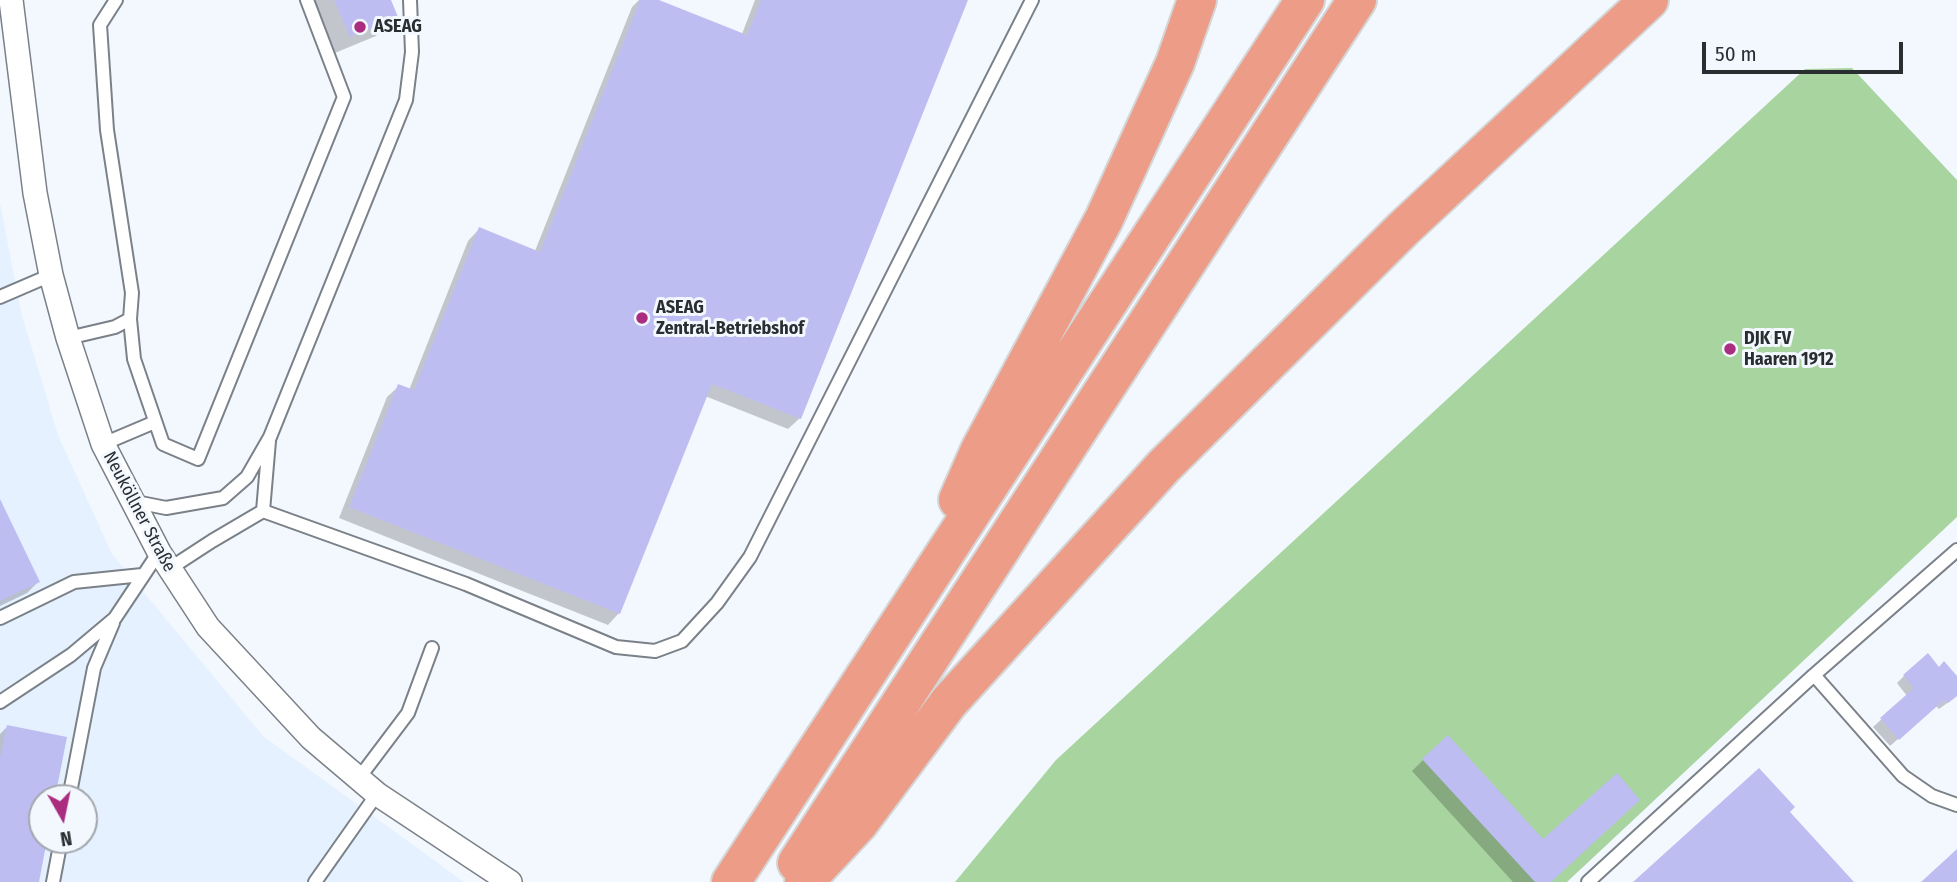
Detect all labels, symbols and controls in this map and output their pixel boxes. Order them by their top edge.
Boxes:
place label: ASEAG [374,16,422,38]
marker: ASEAG [352,19,368,35]
scale bar [1705,28,1906,72]
text: 50 m [1715,41,1757,67]
place label: ASEAG Zentral-Betriebshof [656,297,804,340]
marker: ASEAG Zentral-Betriebshof [634,310,650,326]
place label: DJK FV Haaren 1912 [1744,328,1834,370]
marker: DJK FV Haaren 1912 [1722,341,1738,357]
street label: Neuköllner Straße [98,448,180,576]
north arrow [28,784,98,854]
text: N [59,826,73,851]

